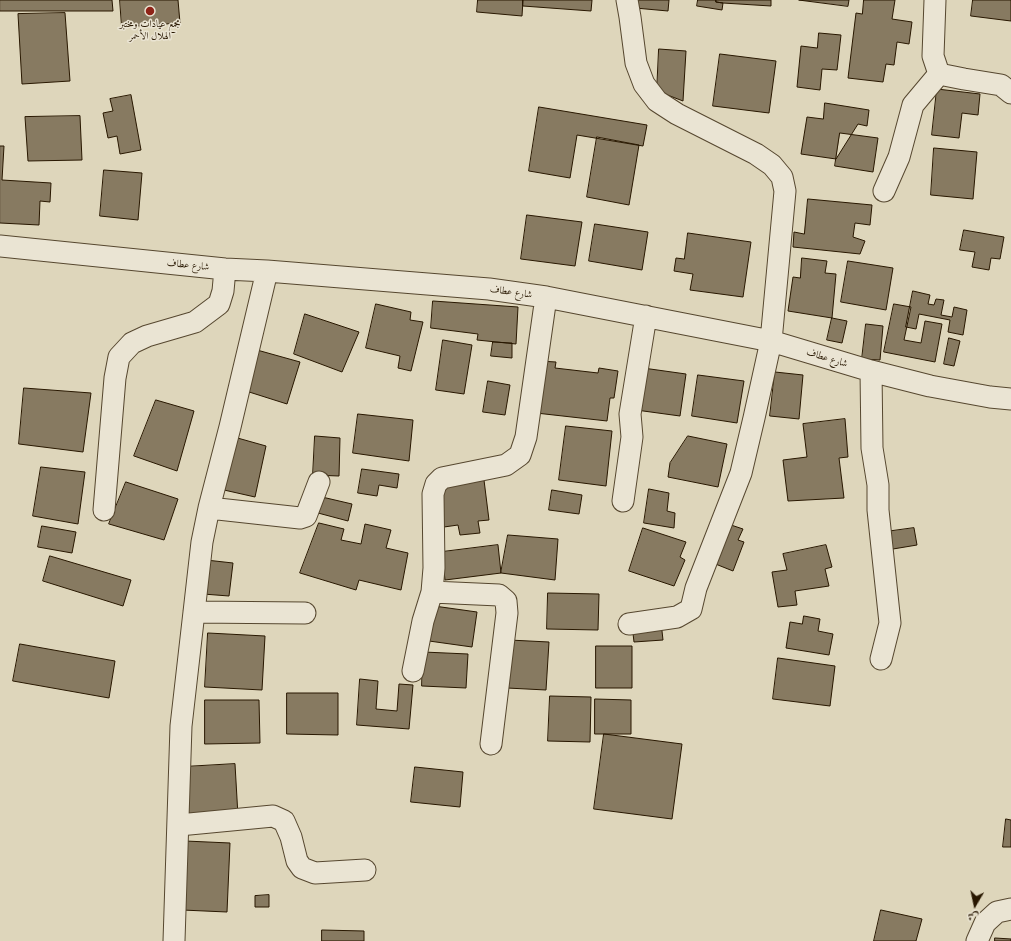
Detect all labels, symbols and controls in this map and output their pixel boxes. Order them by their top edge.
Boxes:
marker: مجمع عيادات ومختبر الهلال الأحمر [144,5,156,17]
place label: مجمع عيادات ومختبر الهلال الأحمر [120,18,180,42]
street label: شارع عطاف [166,257,210,273]
street label: شارع عطاف [489,283,533,301]
street label: شارع عطاف [805,346,849,370]
north arrow [955,885,995,925]
text: ش [967,909,980,925]

